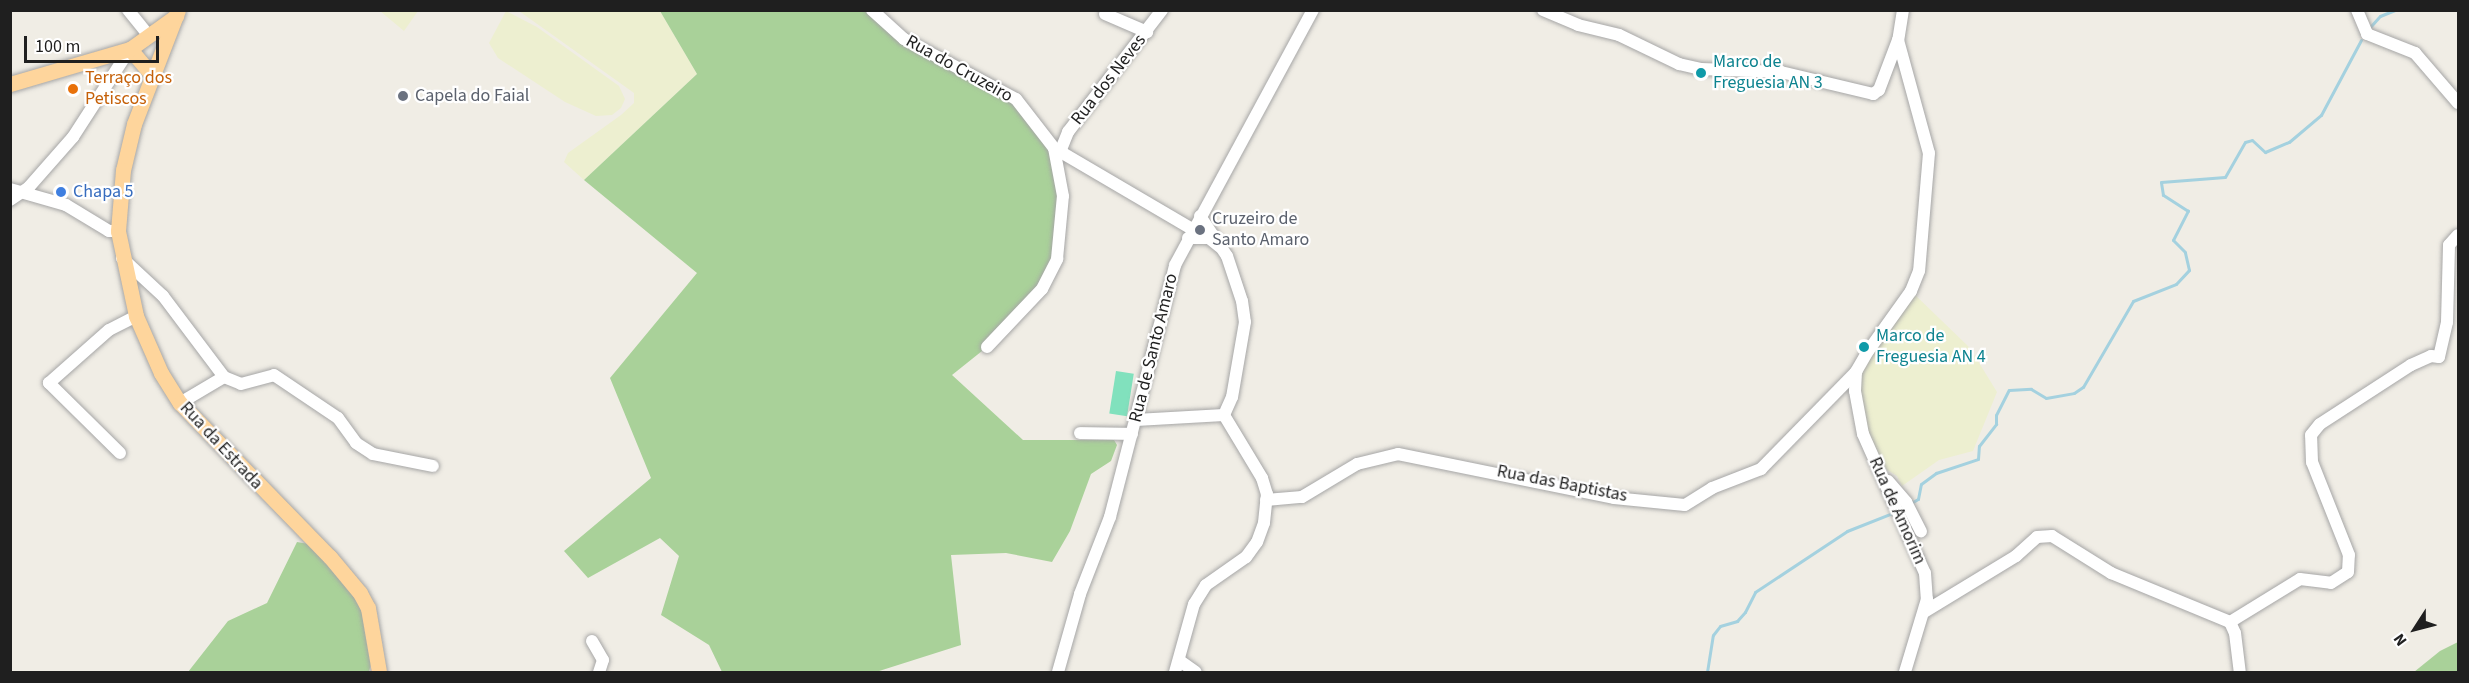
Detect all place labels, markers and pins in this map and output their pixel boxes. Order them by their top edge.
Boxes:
place label: Marco de Freguesia AN 3 [1713,52,1823,94]
marker: Marco de Freguesia AN 3 [1694,66,1708,80]
place label: Terraço dos Petiscos [85,68,172,110]
marker: Terraço dos Petiscos [66,82,80,96]
place label: Capela do Faial [415,85,529,107]
marker: Capela do Faial [396,89,410,103]
place label: Chapa 5 [73,181,134,203]
marker: Chapa 5 [54,185,68,199]
place label: Cruzeiro de Santo Amaro [1212,209,1309,252]
marker: Cruzeiro de Santo Amaro [1193,223,1207,237]
place label: Marco de Freguesia AN 4 [1876,326,1986,368]
marker: Marco de Freguesia AN 4 [1857,340,1871,354]

